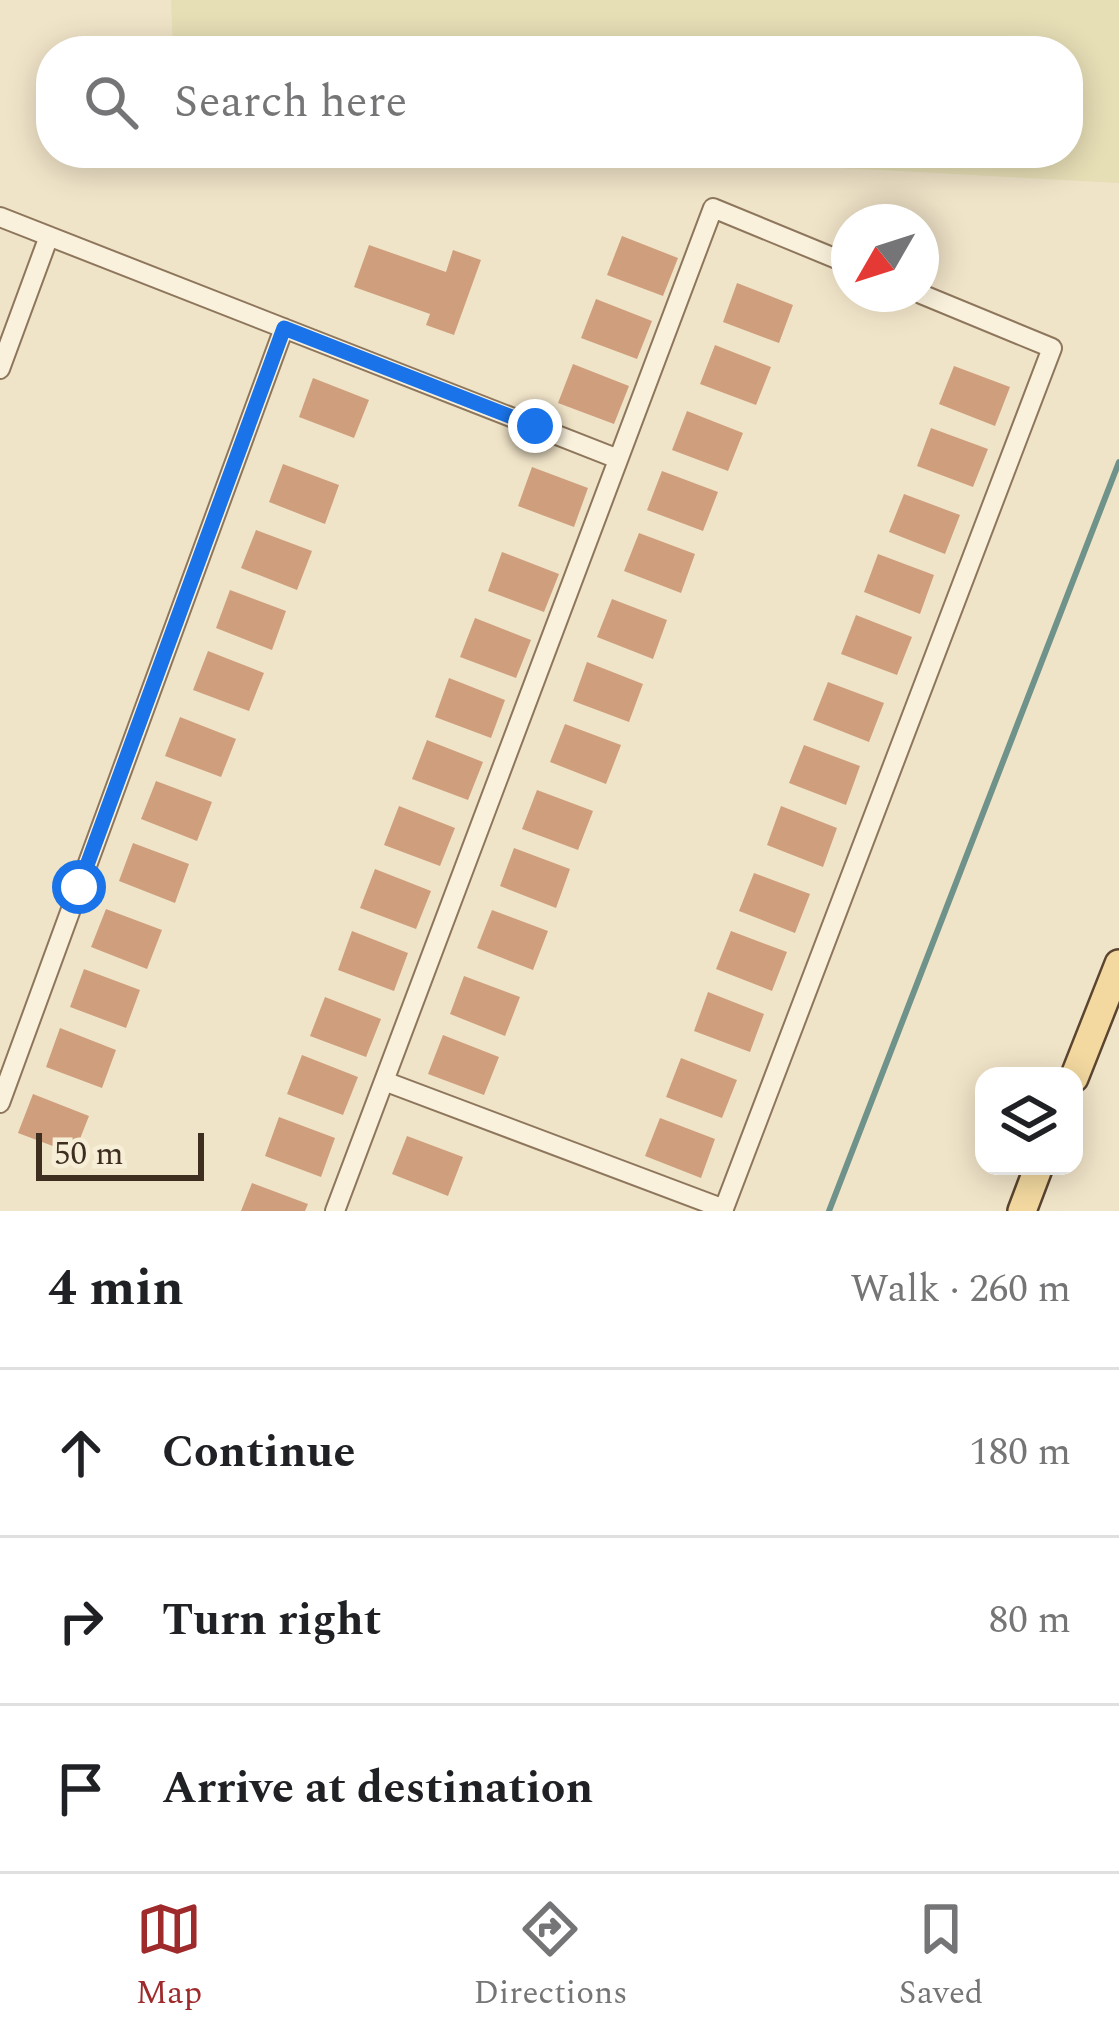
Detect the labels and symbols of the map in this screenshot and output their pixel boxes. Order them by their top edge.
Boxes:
north arrow [831,204,939,312]
route end [508,399,562,453]
route start [52,860,106,914]
scale bar [36,1127,204,1180]

